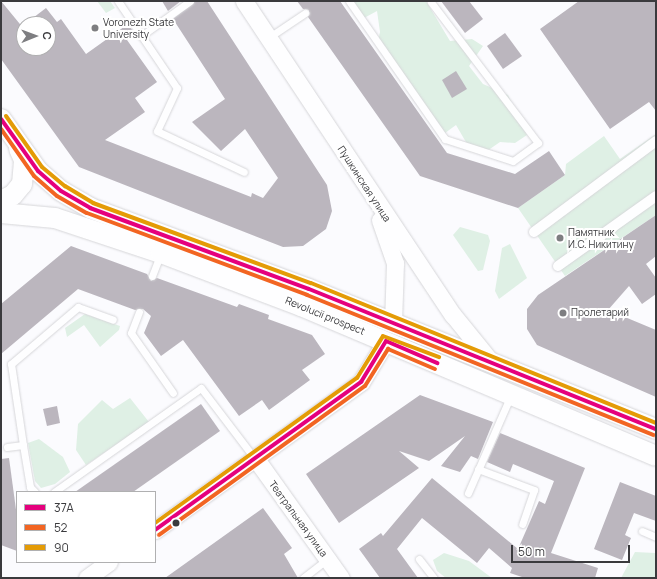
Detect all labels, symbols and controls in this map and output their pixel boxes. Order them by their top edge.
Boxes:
north arrow [16,16,56,56]
place label: Voronezh State University [103,16,174,40]
marker: Voronezh State University [90,23,100,33]
text: С [40,32,55,40]
street label: Пушкинская улица [335,144,393,224]
place label: Памятник И.С. Никитину [568,226,634,250]
marker: Памятник И.С. Никитину [555,233,565,243]
street label: Revolucii prospect [283,295,367,337]
place label: Пролетарий [571,307,629,319]
marker: Пролетарий [558,308,568,318]
street label: Театральная улица [266,479,330,559]
legend [16,491,156,563]
text: 37А [54,499,74,516]
unlabelled marker [171,518,181,528]
text: 52 [54,519,67,536]
scale bar [513,537,632,563]
text: 90 [54,539,69,556]
text: 50 m [518,543,545,560]

